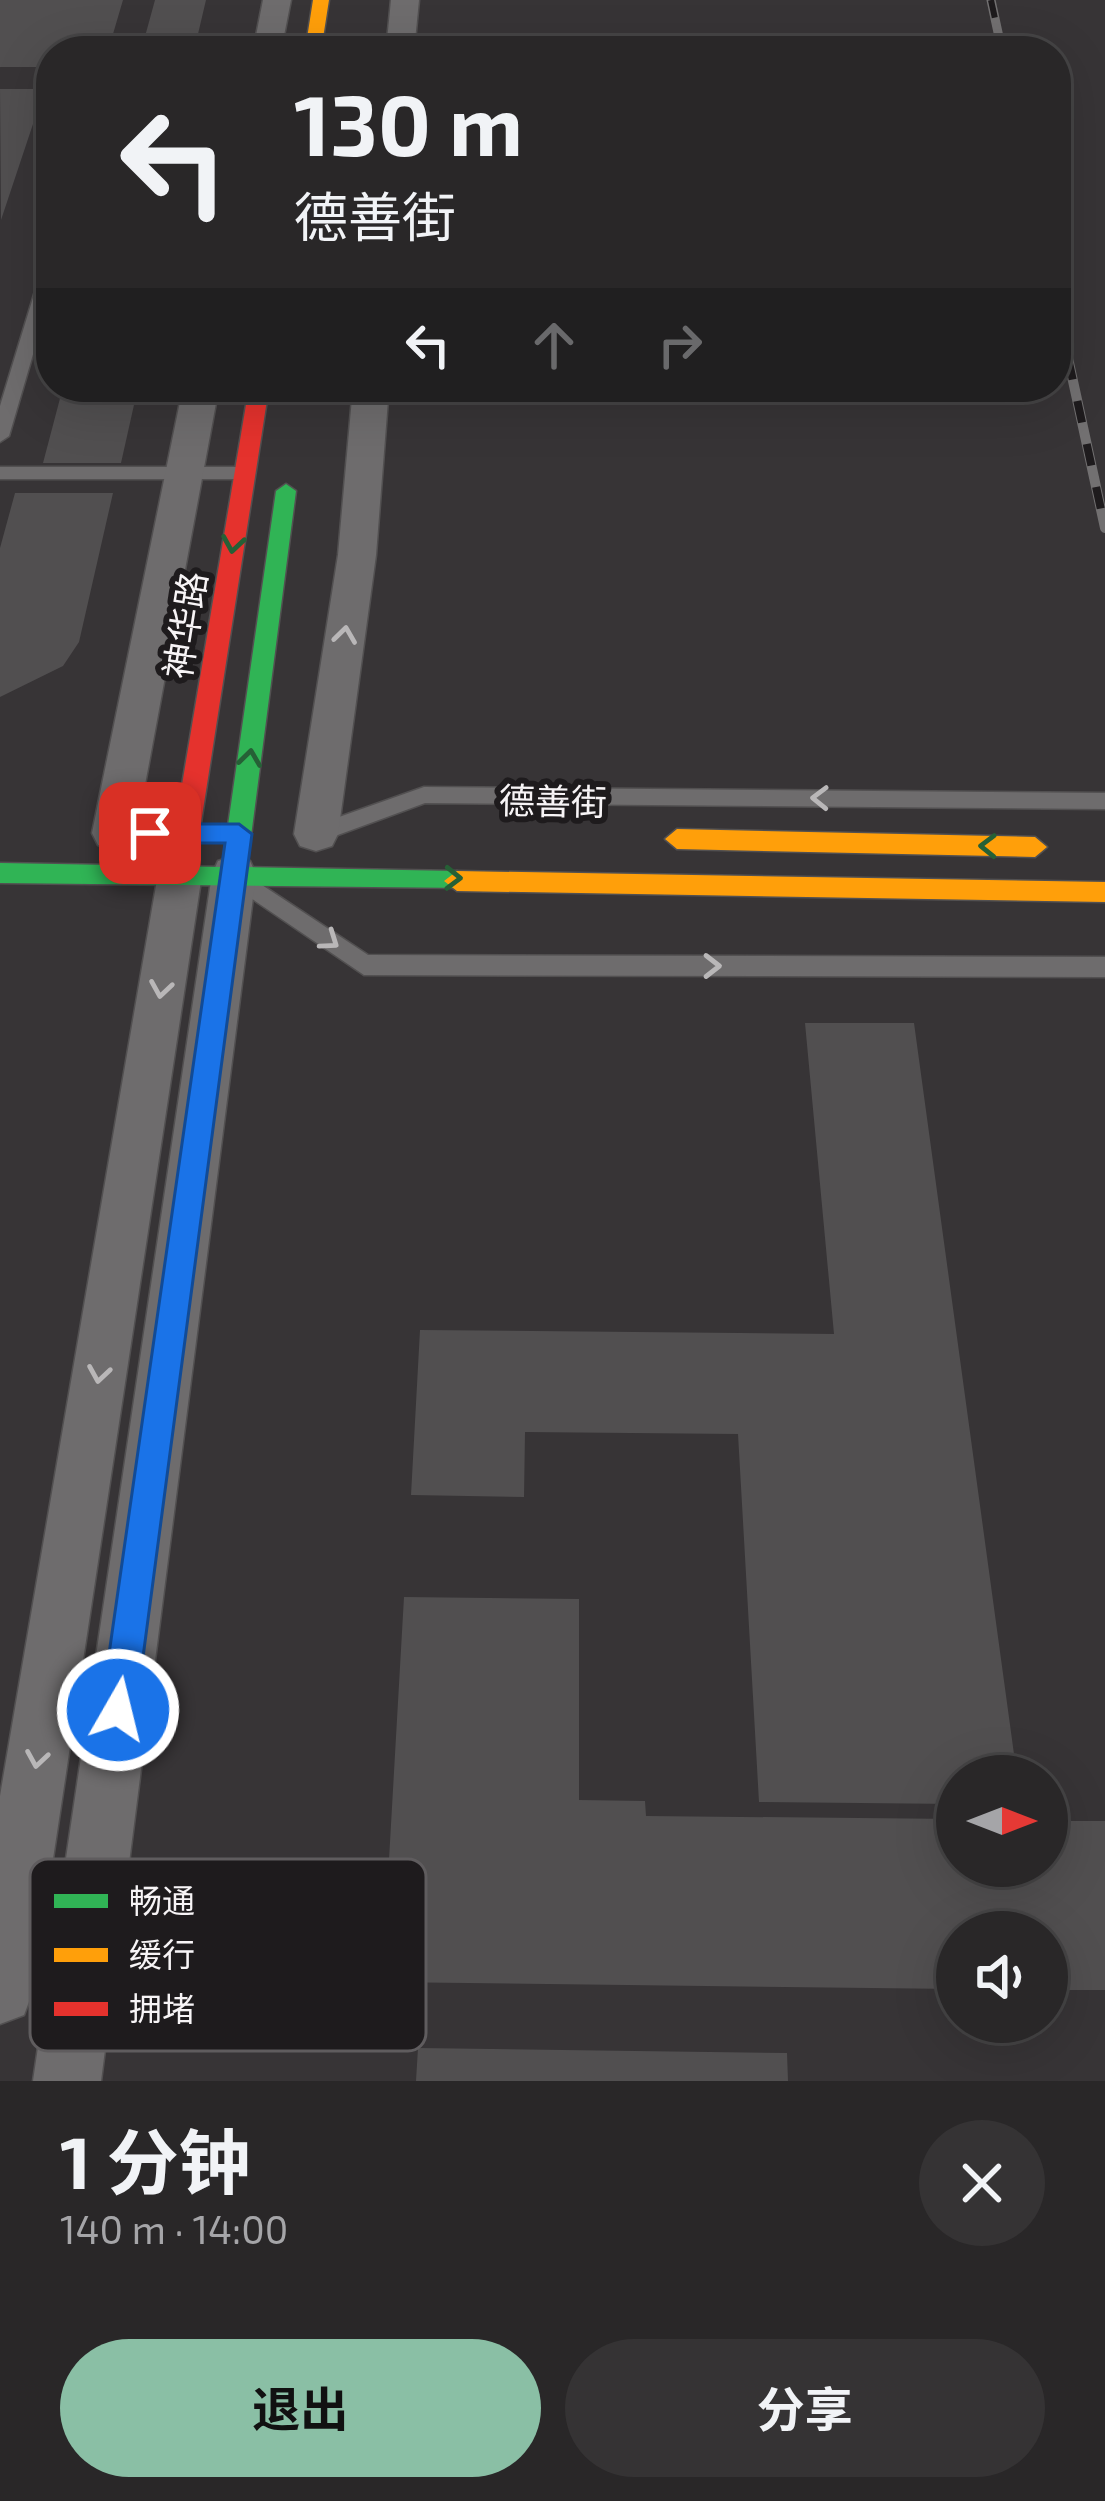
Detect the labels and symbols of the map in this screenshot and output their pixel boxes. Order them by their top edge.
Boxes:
one-way arrow [222,534,247,554]
street label: 神华路 [154,568,214,682]
one-way arrow [331,625,357,645]
one-way arrow [236,748,262,768]
street label: 德善街 [499,778,607,822]
pin [99,782,201,884]
one-way arrow [810,786,829,812]
one-way arrow [978,833,997,859]
one-way arrow [444,865,463,891]
one-way arrow [316,927,338,949]
one-way arrow [704,953,722,979]
one-way arrow [150,979,175,999]
one-way arrow [88,1364,113,1384]
position arrow [55,1647,181,1773]
one-way arrow [26,1749,51,1769]
north arrow [936,1755,1068,1887]
legend [30,1859,426,2051]
text: 畅通 [129,1880,195,1920]
text: 缓行 [129,1934,195,1974]
text: 拥堵 [129,1988,195,2028]

